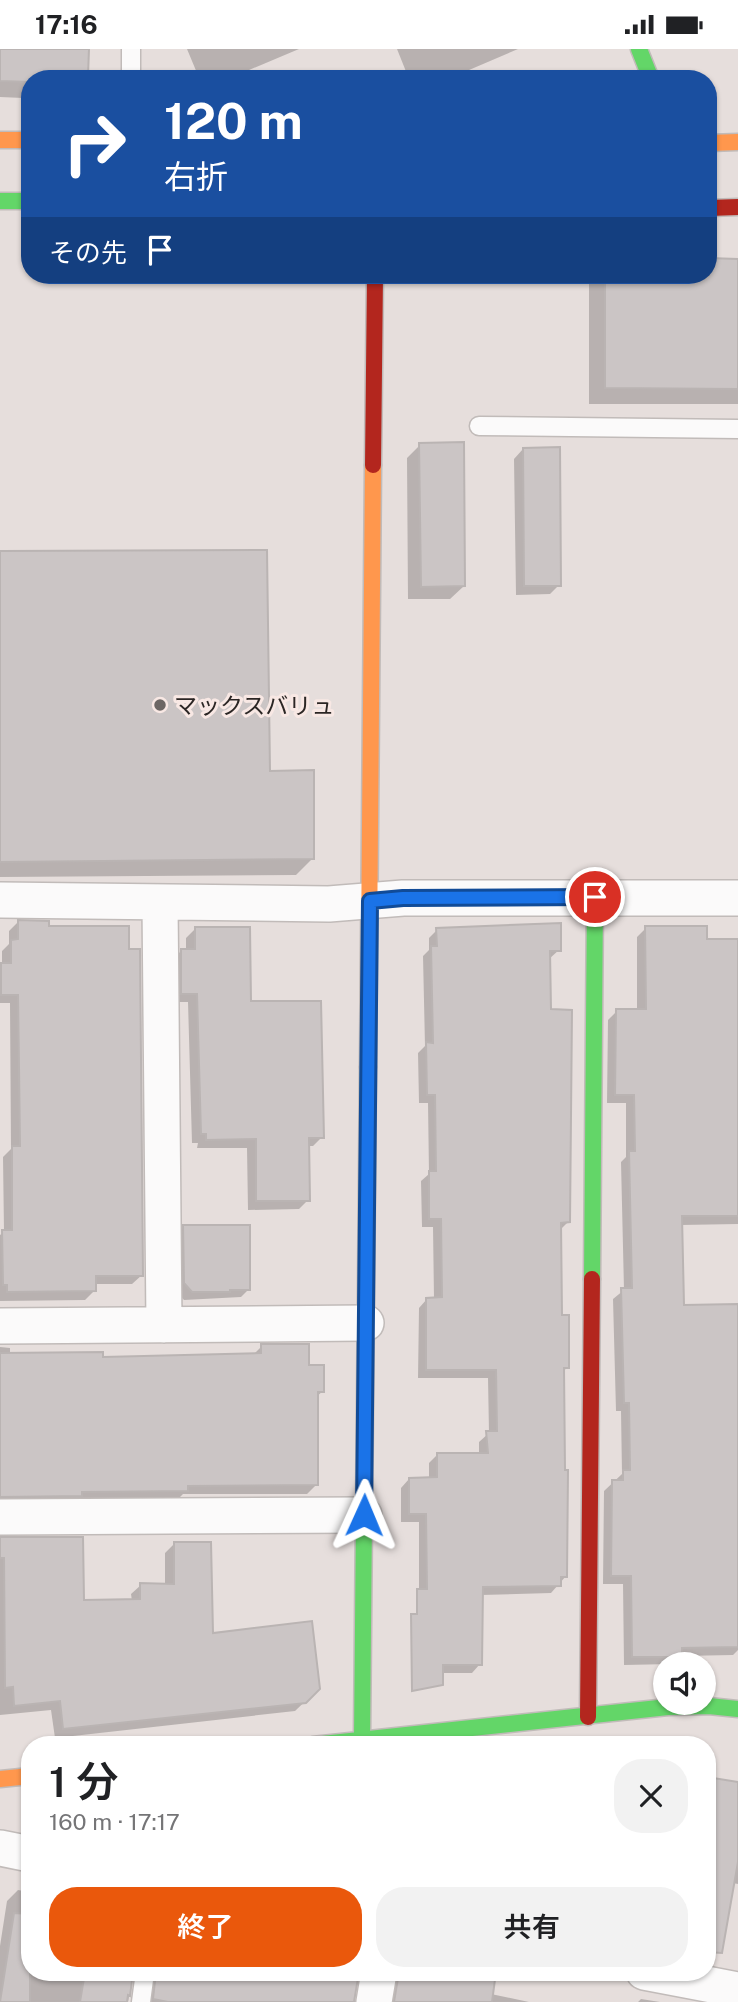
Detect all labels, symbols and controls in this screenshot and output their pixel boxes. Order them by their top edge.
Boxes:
text: 17:16 [35,9,98,40]
text: 120 m [164,92,303,150]
icon: right [49,98,140,189]
text: 右折 [164,158,228,195]
icon: arrive [141,231,179,269]
text: その先 [49,237,127,268]
place label: マックスバリュ [174,692,334,719]
marker: マックスバリュ [152,697,168,713]
pin [565,867,625,927]
icon: arrive [576,878,614,916]
position arrow [327,1478,401,1552]
map controls [653,1652,716,1715]
button: sound [653,1652,716,1715]
text: 1 分 [49,1757,118,1806]
button: close [614,1759,688,1833]
text: 160 m · 17:17 [49,1808,180,1835]
button: 終了 [49,1887,362,1967]
button: 共有 [376,1887,688,1967]

